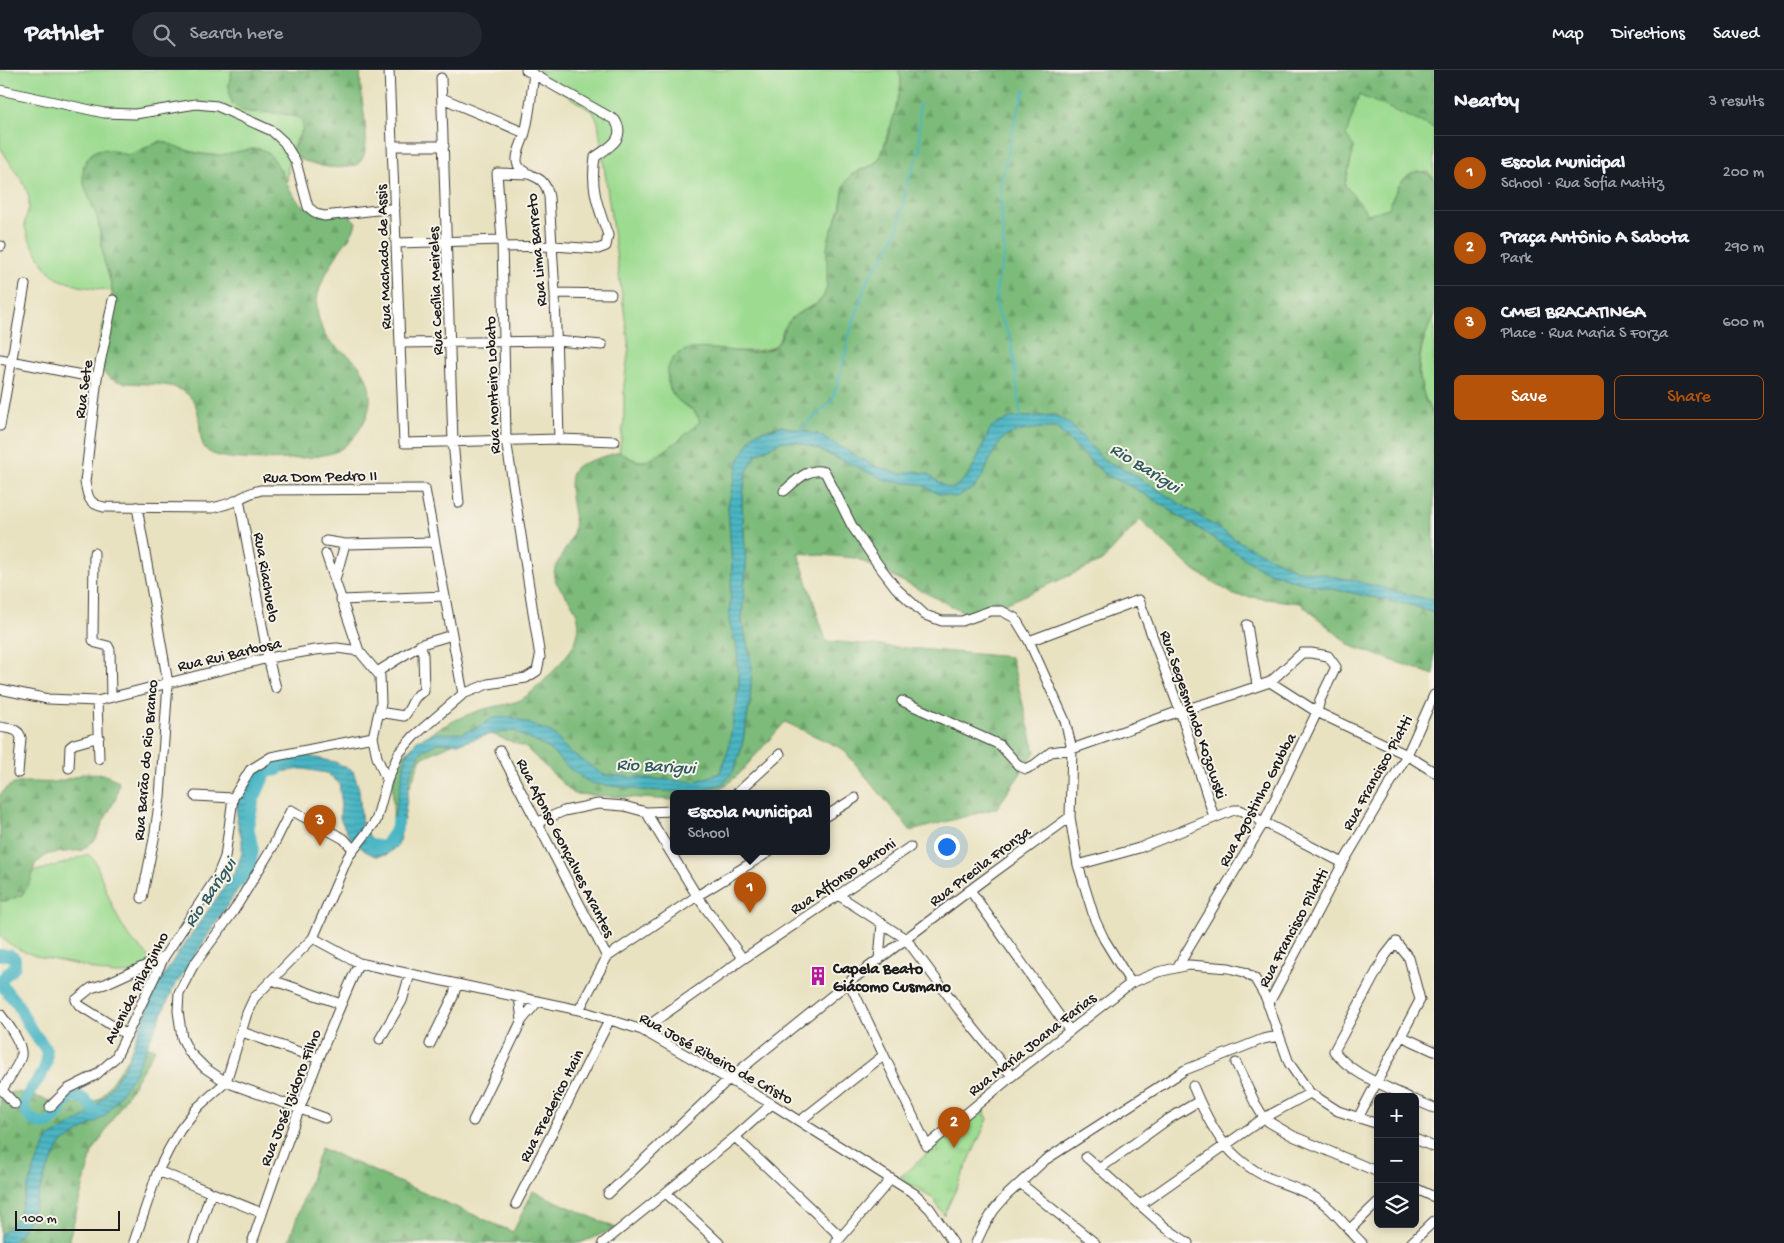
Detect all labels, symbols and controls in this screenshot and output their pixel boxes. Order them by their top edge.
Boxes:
search box [132,12,482,57]
text: Pathlet [25,20,102,49]
icon: search [150,21,178,49]
text: Search here [190,23,283,46]
text: Map [1552,24,1584,45]
text: Directions [1612,24,1685,45]
text: Saved [1713,24,1759,45]
text: Nearby [1454,90,1519,115]
text: 3 results [1709,93,1764,112]
text: Escola Municipal [1501,152,1625,175]
text: 1 [1467,164,1473,183]
text: 200 m [1723,164,1764,183]
text: School · Rua Sofia Matitz [1501,175,1664,194]
street label: Rua Machado de Assis [373,183,398,330]
street label: Rua Lima Barreto [524,192,553,307]
street label: Rua Cecília Meireles [426,225,449,355]
text: Praça Antônio A Sabota [1501,227,1689,250]
text: 2 [1466,239,1474,258]
text: 290 m [1724,239,1764,258]
text: Park [1501,250,1532,269]
text: CMEI BRACATINGA [1501,302,1645,325]
text: 3 [1466,314,1474,333]
text: 600 m [1723,314,1764,333]
street label: Rua Monteiro Lobato [483,316,506,454]
text: Place · Rua Maria S Forza [1501,325,1668,344]
street label: Rua Sete [72,358,99,420]
button: Save [1454,375,1604,420]
button: Share [1614,375,1764,420]
water label: Rio Barigui [1106,439,1186,500]
street label: Rua Dom Pedro II [263,468,377,489]
street label: Rua Riachuelo [247,531,282,624]
street label: Rua Segesmundo Kozowski [1154,628,1229,802]
street label: Rua Rui Barbosa [176,635,285,678]
street label: Rua Barão do Rio Branco [131,679,164,842]
street label: Rua Francisco Piatti [1339,713,1419,835]
street label: Rua Agostinho Grubba [1216,730,1303,871]
water label: Rio Barigui [616,755,698,780]
street label: Rua Afonso Gonçalves Arantes [510,756,618,942]
popup [670,790,830,855]
text: Escola Municipal [688,802,812,825]
pin: 3 [304,805,336,846]
street label: Rua Precila Fronza [927,823,1036,912]
text: School [688,825,729,844]
your location [934,834,960,860]
street label: Rua Affonso Baroni [787,835,901,920]
water label: Rio Barigui [180,853,243,932]
street label: Rua Francisco Pilatti [1256,866,1335,992]
pin: 1 [734,872,766,913]
street label: Avenida Pilarzinho [102,929,175,1048]
place label: Capela Beato Giácomo Cusmano [832,961,952,998]
building icon: Capela Beato Giácomo Cusmano [807,965,829,987]
street label: Rua Maria Joana Farias [965,989,1102,1102]
street label: Rua José Ribeiro de Cristo [635,1010,796,1110]
street label: Rua José Izidoro Filho [257,1027,327,1169]
street label: Rua Frederico Hain [516,1047,590,1166]
map controls [1374,1093,1419,1228]
button: + [1374,1093,1419,1138]
pin: 2 [938,1107,970,1148]
button: − [1374,1138,1419,1183]
button: layers [1374,1183,1419,1228]
scale bar [15,1208,120,1231]
text: 100 m [22,1211,57,1228]

